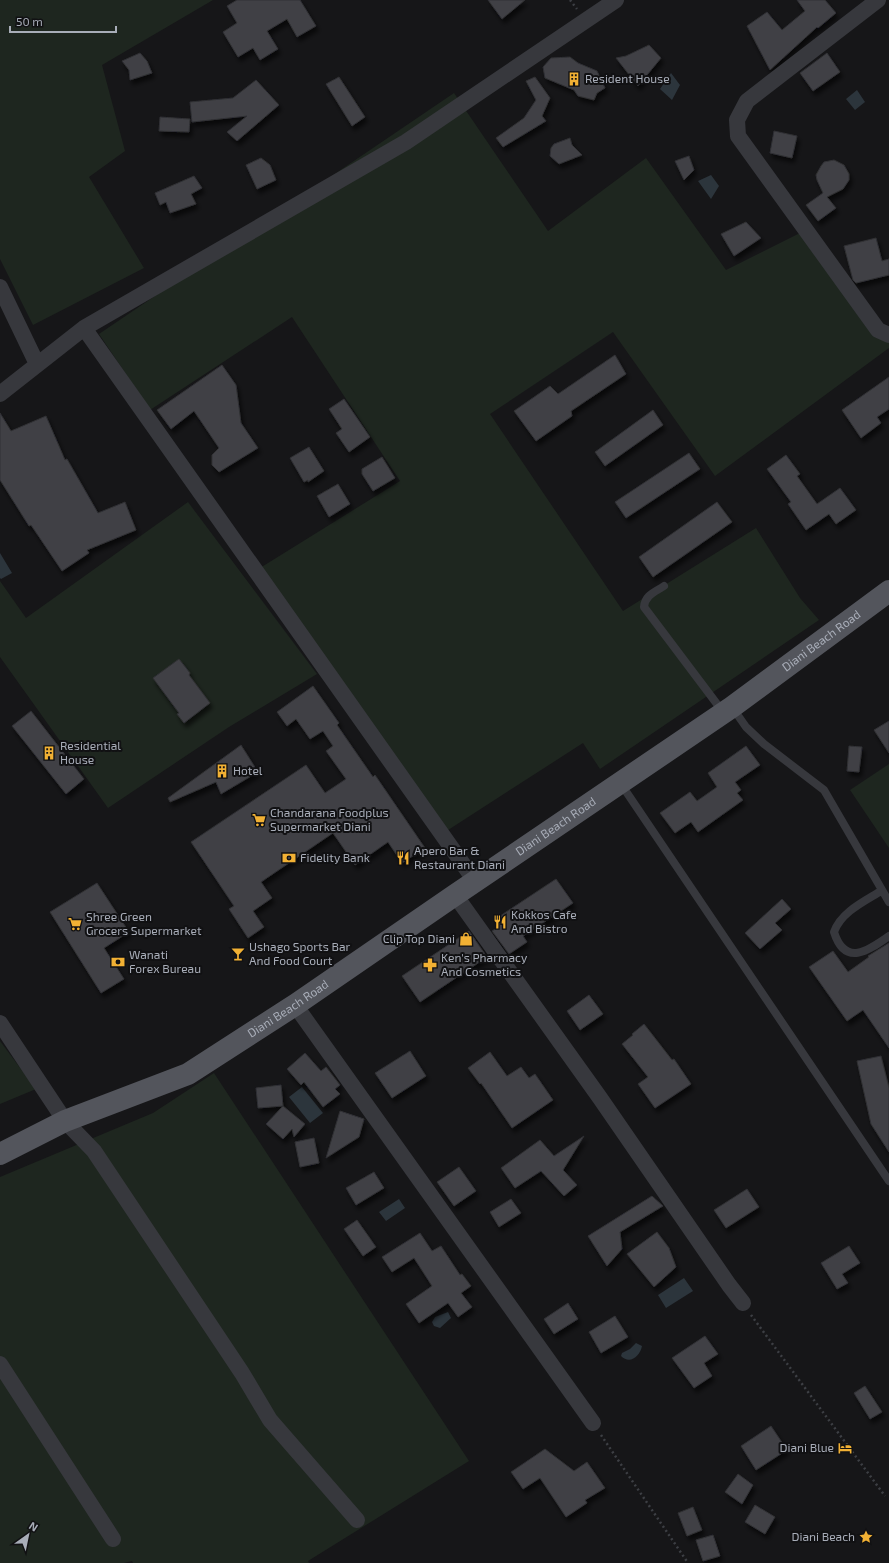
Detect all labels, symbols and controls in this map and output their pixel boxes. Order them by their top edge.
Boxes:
scale bar [10,8,116,34]
text: 50 m [16,14,43,28]
building icon: Resident House [566,71,582,87]
place label: Resident House [585,71,670,85]
street label: Diani Beach Road [779,607,863,674]
place label: Residential House [60,738,121,766]
building icon: Residential House [41,745,57,761]
building icon: Hotel [214,763,230,779]
place label: Hotel [233,763,263,777]
street label: Diani Beach Road [513,794,598,858]
place label: Chandarana Foodplus Supermarket Diani [270,805,389,833]
supermarket icon: Chandarana Foodplus Supermarket Diani [251,812,267,828]
place label: Apero Bar & Restaurant Diani [414,843,505,871]
bank icon: Fidelity Bank [281,850,297,866]
place label: Fidelity Bank [300,850,370,864]
restaurant icon: Apero Bar & Restaurant Diani [395,850,411,866]
place label: Kokkos Cafe And Bistro [511,907,577,935]
place label: Shree Green Grocers Supermarket [86,909,202,937]
restaurant icon: Kokkos Cafe And Bistro [492,914,508,930]
supermarket icon: Shree Green Grocers Supermarket [67,916,83,932]
place label: Clip Top Diani [383,931,455,945]
shop icon: Clip Top Diani [458,931,474,947]
place label: Ushago Sports Bar And Food Court [249,939,350,967]
bar icon: Ushago Sports Bar And Food Court [230,946,246,962]
place label: Wanati Forex Bureau [129,947,201,975]
place label: Ken's Pharmacy And Cosmetics [441,950,528,978]
bank icon: Wanati Forex Bureau [110,954,126,970]
pharmacy icon: Ken's Pharmacy And Cosmetics [422,957,438,973]
street label: Diani Beach Road [245,976,331,1040]
place label: Diani Blue [780,1440,834,1454]
hotel icon: Diani Blue [837,1440,853,1456]
north arrow [8,1515,48,1555]
text: N [27,1519,41,1534]
place label: Diani Beach [792,1529,855,1543]
place icon: Diani Beach [858,1529,874,1545]

